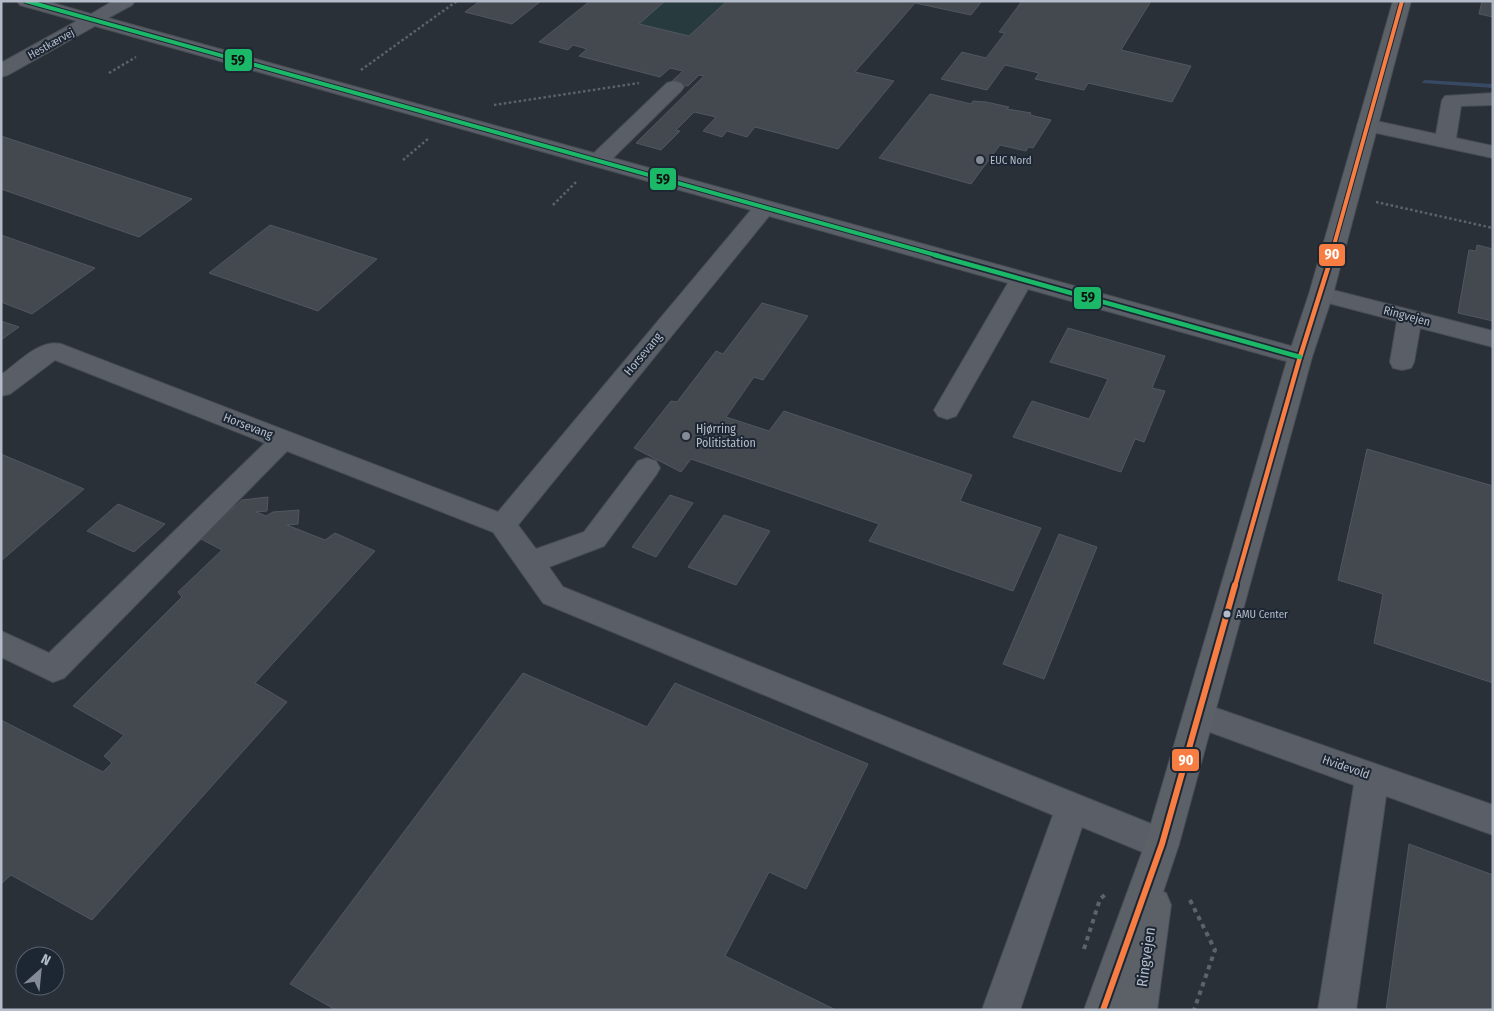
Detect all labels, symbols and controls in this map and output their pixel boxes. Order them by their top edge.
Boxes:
street label: Hestkærvej [26,26,77,62]
line badge: 59 [224,48,253,72]
text: 59 [231,52,245,69]
marker: EUC Nord [974,154,986,166]
place label: EUC Nord [990,154,1032,167]
line badge: 59 [649,167,677,191]
text: 59 [656,171,670,188]
line badge: 90 [1318,243,1346,267]
text: 90 [1325,246,1340,263]
line badge: 59 [1073,286,1102,310]
text: 59 [1081,289,1095,306]
street label: Ringvejen [1382,303,1432,329]
street label: Horsevang [621,329,665,378]
street label: Horsevang [221,410,275,442]
place label: Hjørring Politistation [696,422,756,450]
marker: Hjørring Politistation [680,430,692,442]
place label: AMU Center [1236,608,1288,621]
marker: AMU Center [1222,609,1232,619]
line badge: 90 [1171,748,1200,772]
text: 90 [1179,752,1194,769]
street label: Hvidevold [1321,752,1371,782]
street label: Ringvejen [1133,926,1159,988]
north arrow [15,946,65,996]
text: N [38,950,53,969]

